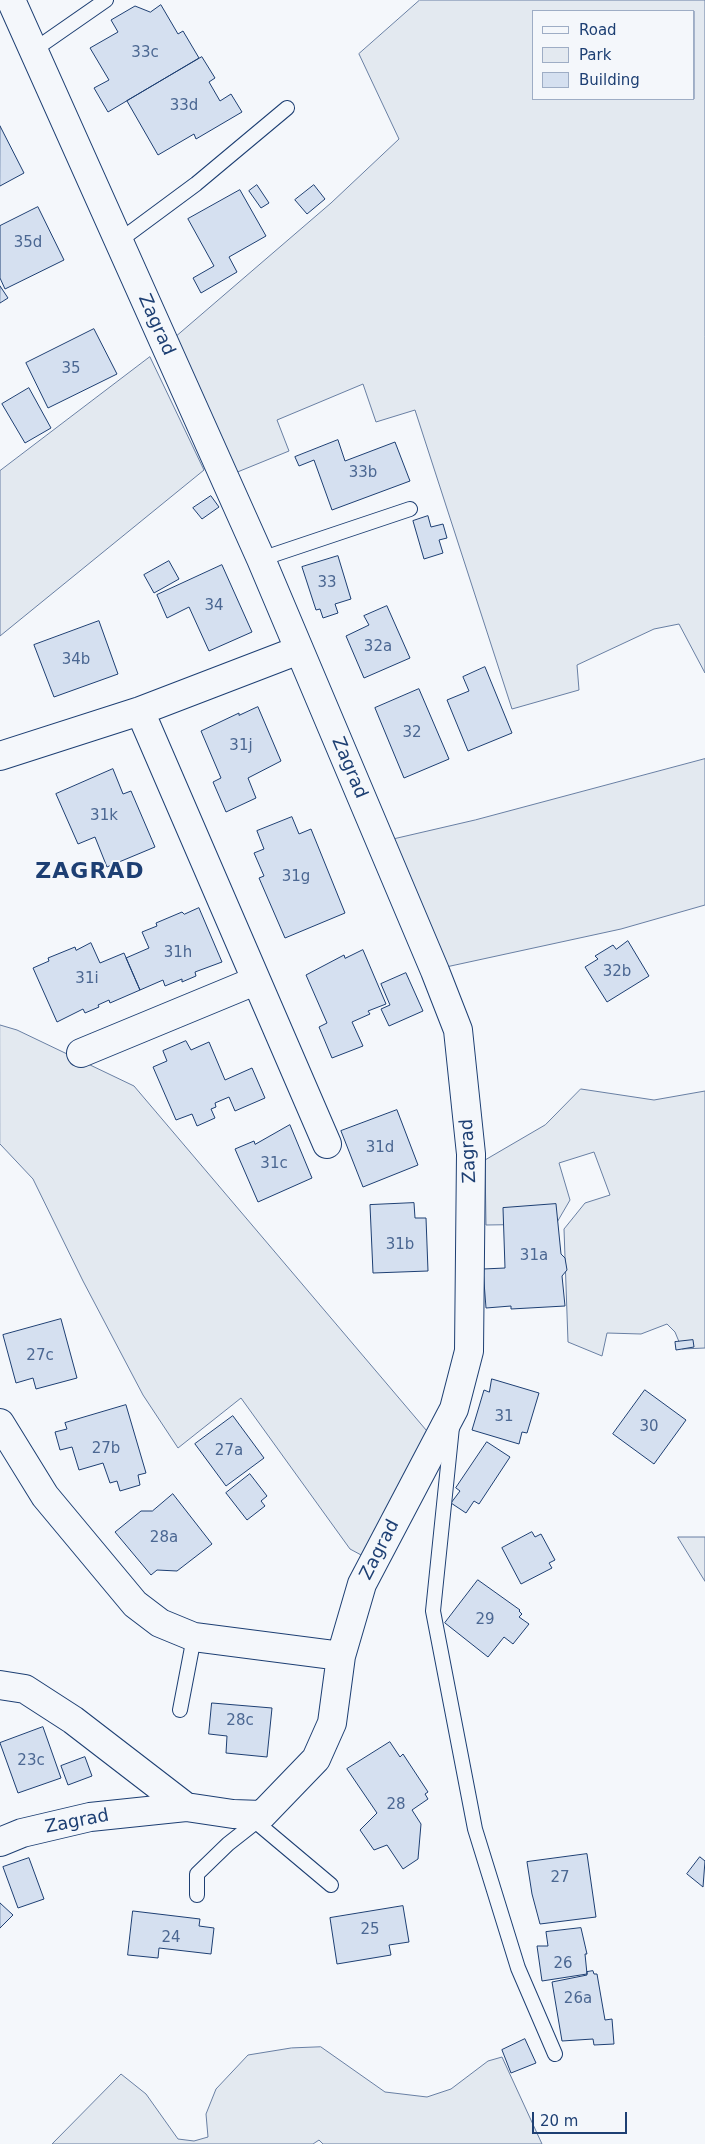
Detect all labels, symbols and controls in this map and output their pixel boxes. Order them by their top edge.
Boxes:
legend [532,10,695,100]
text: Road [579,21,617,39]
house number: 33c [131,44,159,62]
text: Park [579,46,611,64]
text: Building [579,71,640,89]
house number: 33d [170,97,198,115]
house number: 35d [14,234,42,252]
street label: Zagrad [133,291,179,359]
house number: 35 [61,360,81,378]
house number: 33b [349,464,377,482]
house number: 33 [317,574,337,592]
house number: 34 [204,597,224,615]
house number: 32a [364,638,392,656]
house number: 34b [62,651,90,669]
house number: 32 [402,724,422,742]
street label: Zagrad [326,734,372,802]
house number: 31j [229,737,253,755]
house number: 31k [90,807,118,825]
district label: ZAGRAD [35,859,145,885]
house number: 31g [282,868,310,886]
house number: 31h [164,944,192,962]
house number: 32b [603,963,631,981]
house number: 31i [75,970,99,988]
street label: Zagrad [457,1118,481,1184]
house number: 31d [366,1139,394,1157]
house number: 31c [260,1155,288,1173]
house number: 31b [386,1236,414,1254]
house number: 31a [520,1247,548,1265]
house number: 27c [26,1347,54,1365]
house number: 31 [494,1408,514,1426]
house number: 30 [639,1418,659,1436]
house number: 27b [92,1440,120,1458]
house number: 27a [215,1442,243,1460]
street label: Zagrad [356,1516,404,1584]
house number: 28a [150,1529,178,1547]
house number: 29 [475,1611,495,1629]
house number: 28c [226,1712,254,1730]
house number: 23c [17,1752,45,1770]
house number: 28 [386,1796,406,1814]
street label: Zagrad [43,1805,111,1839]
house number: 27 [550,1869,570,1887]
house number: 25 [360,1921,380,1939]
house number: 24 [161,1929,181,1947]
house number: 26 [553,1955,573,1973]
house number: 26a [564,1990,592,2008]
scale bar [535,2102,630,2134]
text: 20 m [540,2112,578,2130]

